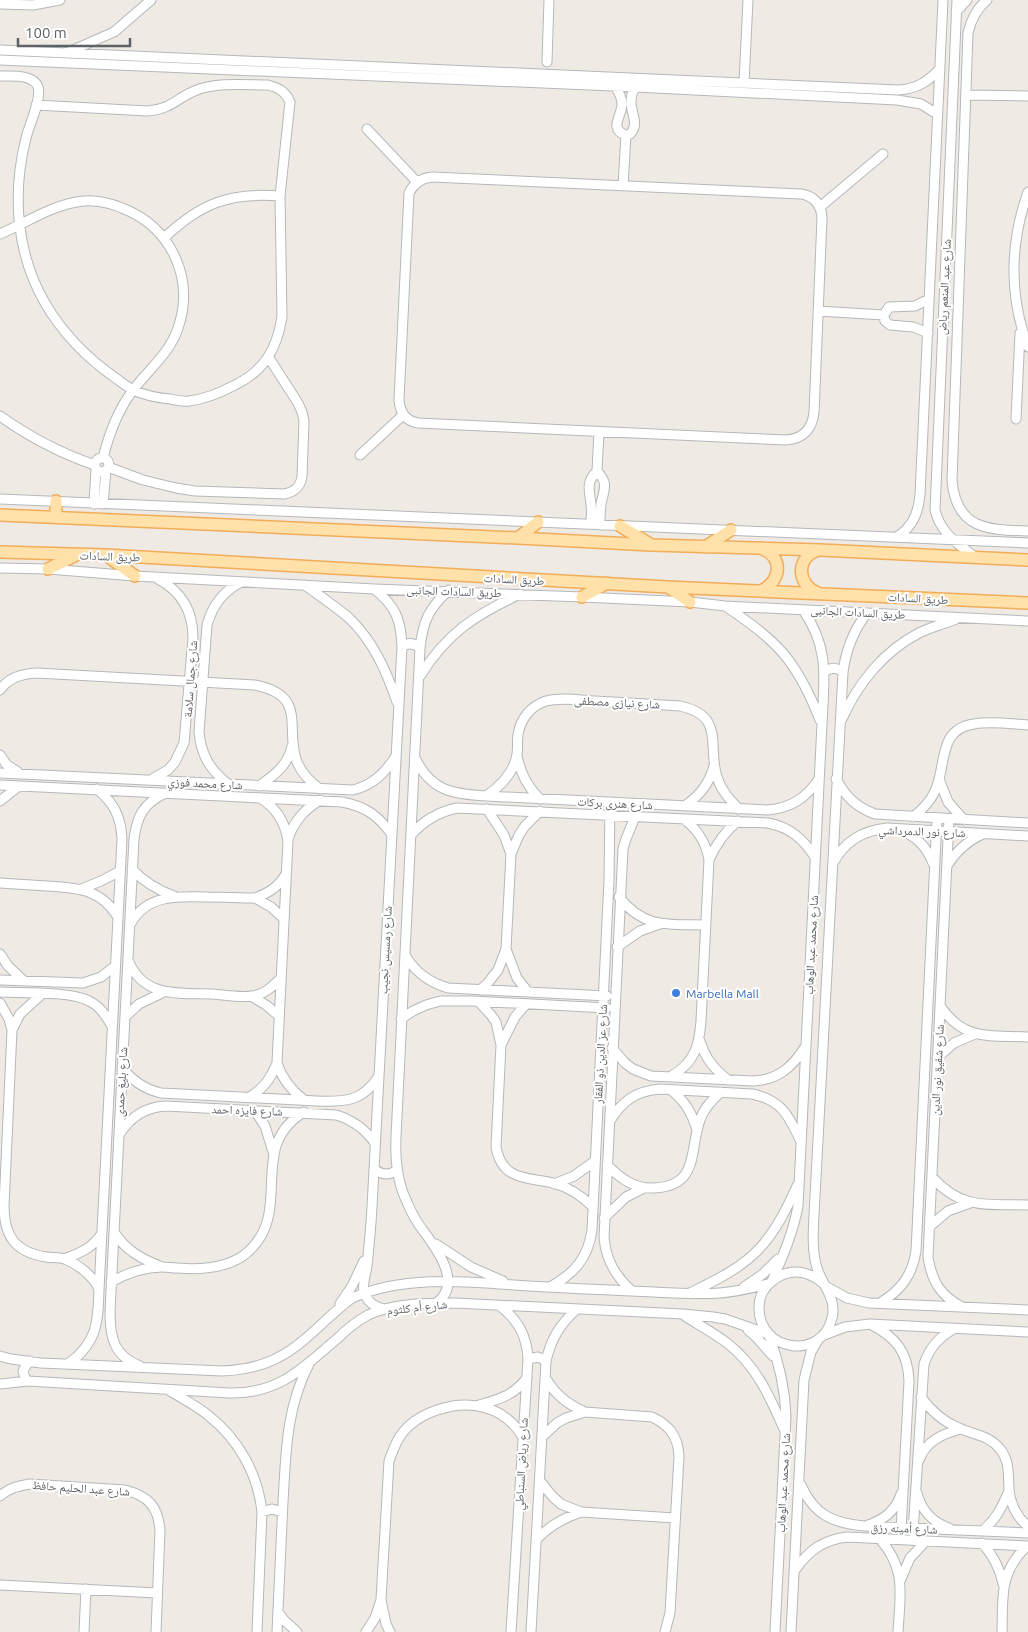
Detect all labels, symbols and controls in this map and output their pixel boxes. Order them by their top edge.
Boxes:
scale bar [18,15,130,47]
text: 100 m [25,24,67,41]
street label: شارع عبد المنعم رياض [935,238,955,336]
street label: طريق السادات [79,548,141,565]
street label: طريق السادات [483,571,545,588]
street label: طريق السادات الجانبى [406,583,502,601]
street label: طريق السادات [887,590,949,607]
street label: طريق السادات الجانبى [810,603,906,622]
street label: شارع جمال سلامة [181,640,201,718]
street label: شارع نيازى مصطفى [573,693,661,713]
street label: شارع محمد فوزي [167,775,243,796]
street label: شارع هنرى بركات [577,795,653,813]
street label: شارع نور الدمرداشي [878,823,966,843]
street label: شارع محمد عبد الوهاب [802,895,822,995]
street label: شارع رمسيس نجيب [376,905,396,995]
marker: Marbella Mall [670,987,682,999]
place label: Marbella Mall [686,987,759,1000]
street label: شارع عز الدين ذو الفقار [591,1004,611,1105]
street label: شارع شفيق نور الدين [928,1024,948,1116]
street label: شارع بليغ حمدى [113,1046,131,1118]
street label: شارع فايزه احمد [211,1102,283,1120]
street label: شارع أم كلثوم [386,1297,448,1319]
street label: شارع رياض السنباطي [512,1417,534,1511]
street label: شارع محمد عبد الوهاب [774,1433,794,1533]
street label: شارع عبد الحليم حافظ [31,1478,131,1500]
street label: شارع أمينه رزق [870,1520,938,1538]

